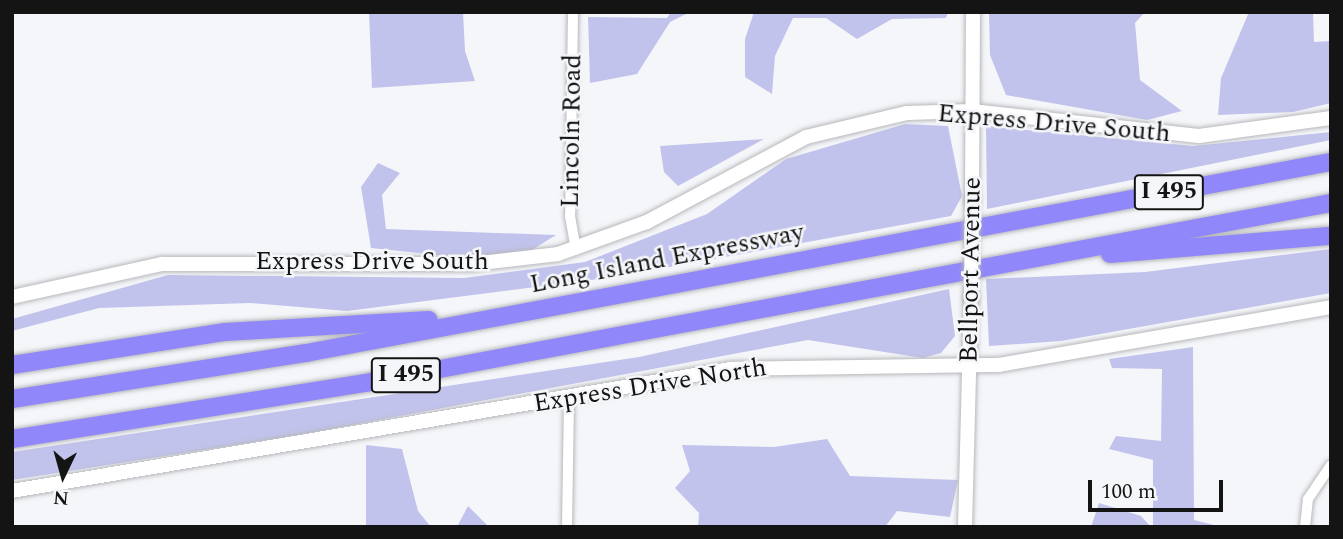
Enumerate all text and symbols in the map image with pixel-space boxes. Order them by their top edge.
street label: Lincoln Road [555,54,589,208]
street label: Express Drive South [936,98,1172,150]
road number: I 495 [1132,172,1206,212]
street label: Bellport Avenue [954,177,988,363]
street label: Long Island Expressway [527,217,807,301]
street label: Express Drive South [255,246,489,278]
street label: Express Drive North [531,352,769,420]
road number: I 495 [369,354,443,396]
north arrow [28,441,98,511]
scale bar [1091,466,1226,510]
text: 100 m [1101,476,1156,508]
text: N [52,482,70,513]

